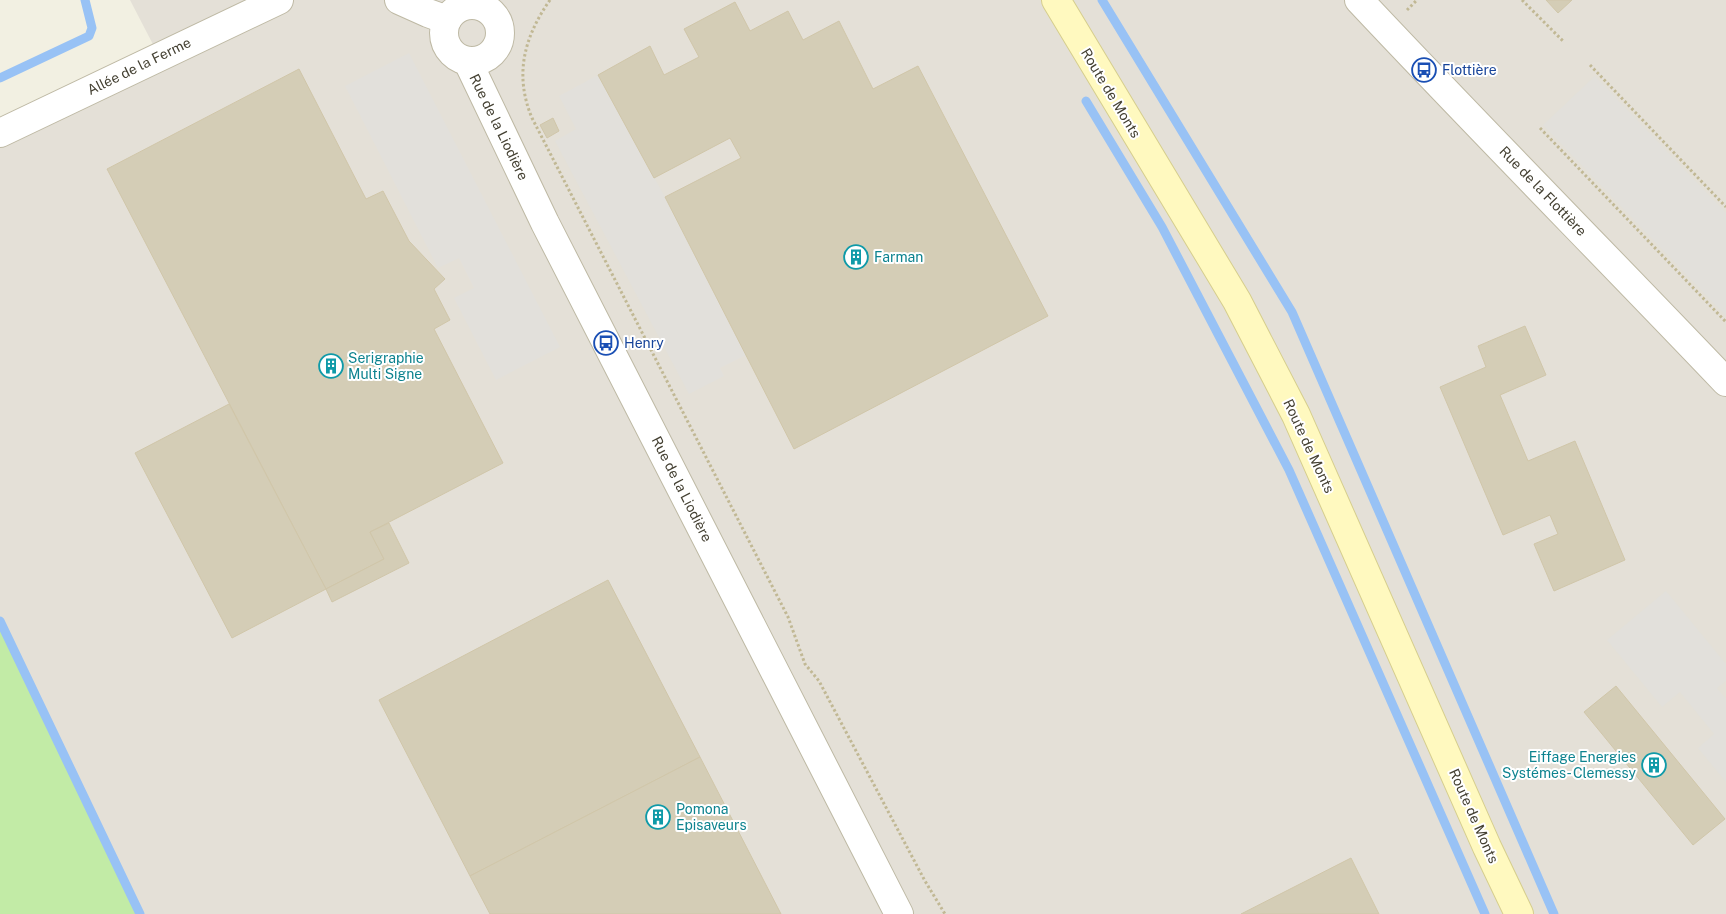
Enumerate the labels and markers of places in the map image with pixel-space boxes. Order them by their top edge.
bus stop icon: Flottière [1411,57,1437,83]
place label: Flottière [1442,62,1497,78]
building icon: Farman [843,244,869,270]
place label: Farman [874,249,923,265]
bus stop icon: Henry [593,330,619,356]
place label: Henry [624,335,664,351]
place label: Serigraphie Multi Signe [348,350,424,382]
building icon: Serigraphie Multi Signe [318,353,344,379]
place label: Eiffage Energies Systémes- Clemessy [1502,749,1636,781]
building icon: Eiffage Energies Systémes- Clemessy [1641,752,1667,778]
place label: Pomona Episaveurs [676,801,746,833]
building icon: Pomona Episaveurs [645,804,671,830]

